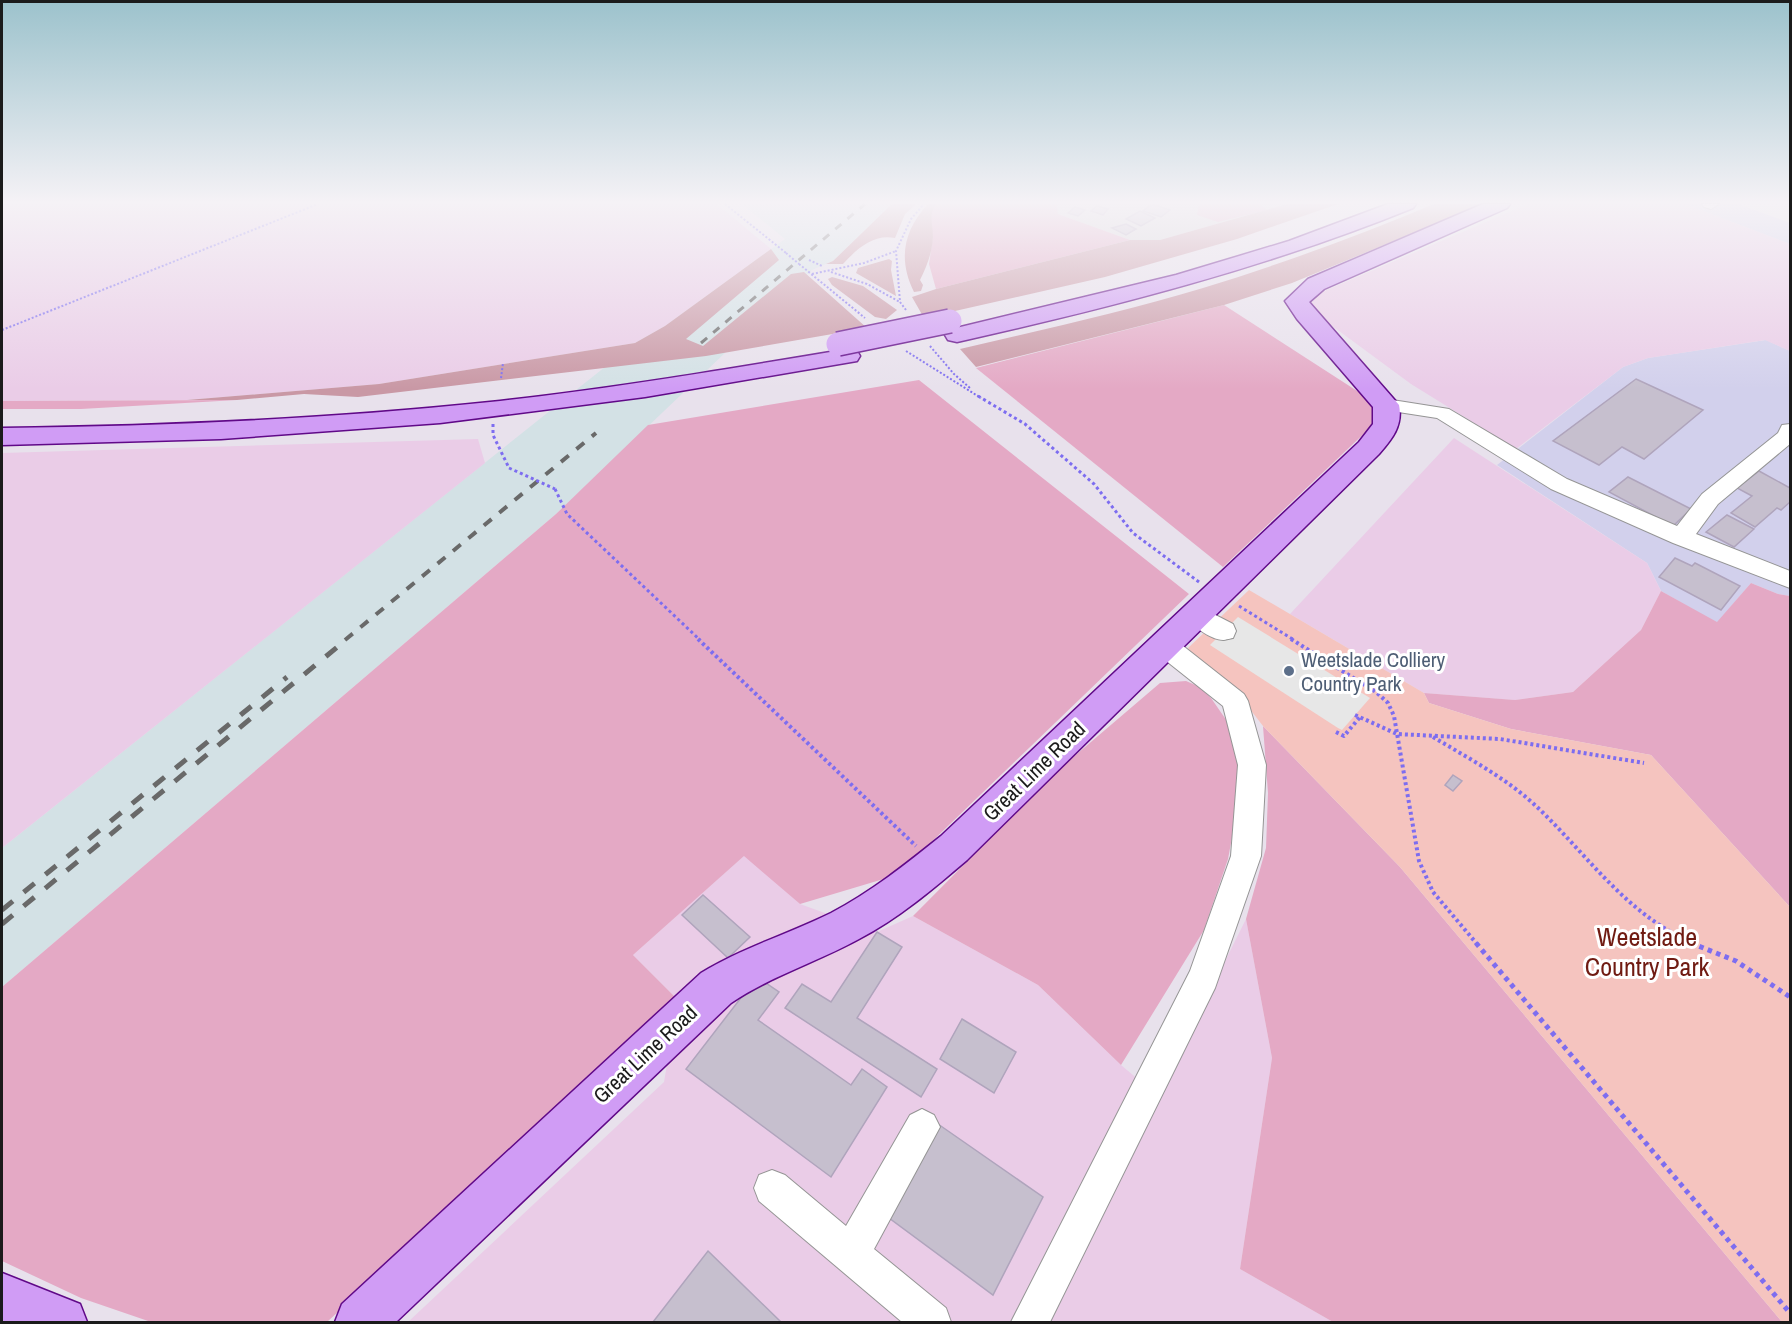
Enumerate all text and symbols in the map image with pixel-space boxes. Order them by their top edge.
place label: Weetslade Colliery Country Park [1301,645,1446,698]
marker: Weetslade Colliery Country Park [1282,664,1296,678]
street label: Great Lime Road [976,715,1092,827]
park label: Weetslade Country Park [1585,919,1710,984]
street label: Great Lime Road [587,998,703,1110]

